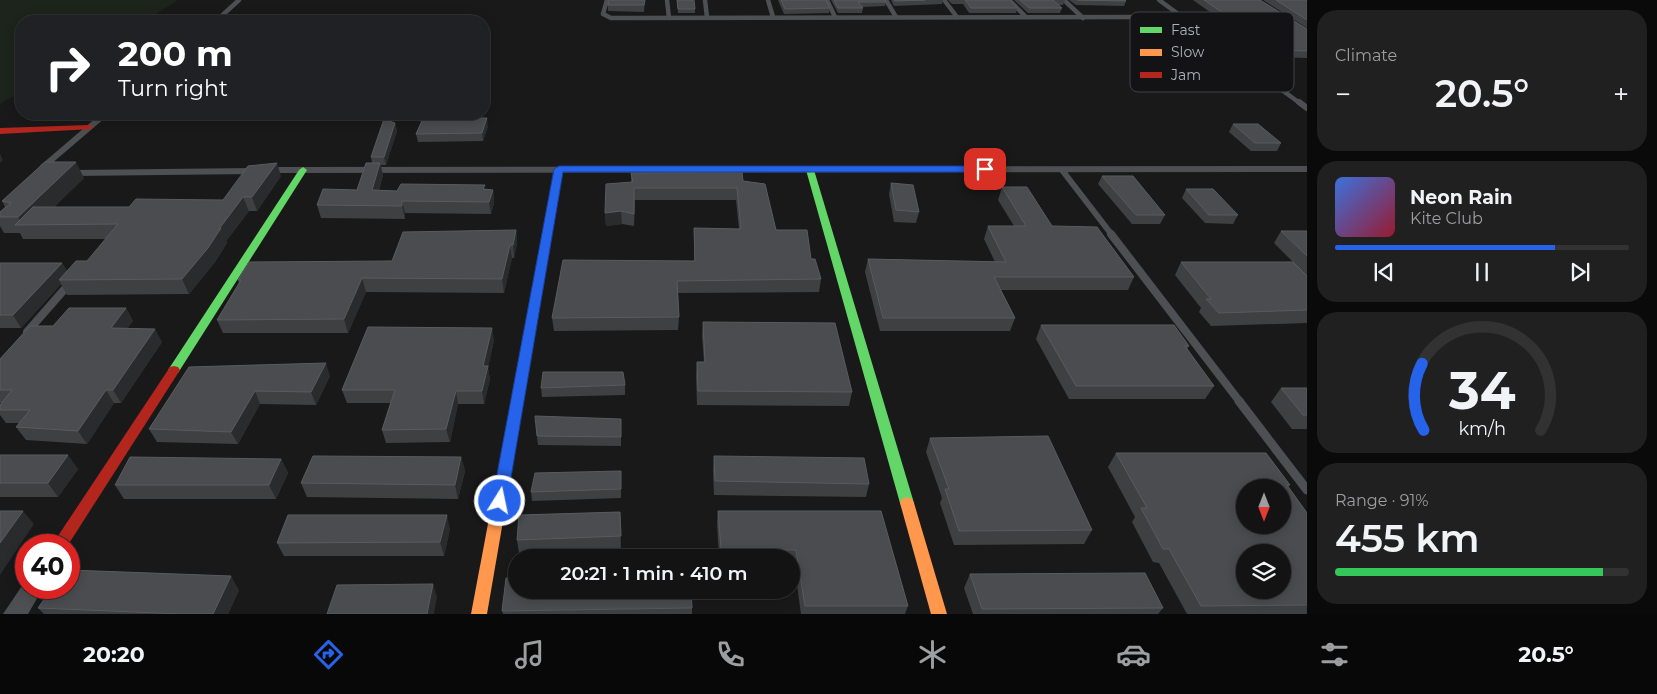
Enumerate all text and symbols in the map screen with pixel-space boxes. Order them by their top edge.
legend [1130,12,1294,92]
text: Fast [1171,21,1201,39]
text: 200 m [118,32,233,75]
icon: right [35,35,100,100]
text: Slow [1171,43,1205,61]
text: Climate [1335,46,1397,65]
text: Jam [1170,66,1201,84]
text: 20.5° [1435,70,1529,117]
text: Turn right [118,75,228,102]
text: − [1335,77,1351,111]
text: + [1613,77,1629,111]
pin [964,148,1006,190]
icon: arrive [971,155,999,183]
text: Neon Rain [1410,186,1513,209]
text: Kite Club [1410,209,1483,228]
icon: previous [1370,258,1398,286]
icon: pause [1468,258,1496,286]
icon: next [1566,258,1594,286]
text: 34 [1448,359,1515,422]
text: km/h [1458,418,1506,439]
position arrow [473,474,525,526]
north arrow [1236,479,1291,534]
map controls [1236,479,1291,599]
text: Range · 91% [1335,491,1429,510]
text: 455 km [1335,515,1479,562]
speed limit sign: 40 [15,534,80,599]
button: layers [1236,544,1291,599]
text: 20:21 · 1 min · 410 m [560,562,748,585]
icon: directions [311,637,346,672]
icon: music [512,637,547,672]
icon: phone [713,637,748,672]
icon: climate [915,637,950,672]
icon: car [1116,637,1151,672]
icon: filters [1317,637,1352,672]
text: 20:20 [83,641,145,668]
text: 20.5° [1518,641,1574,668]

